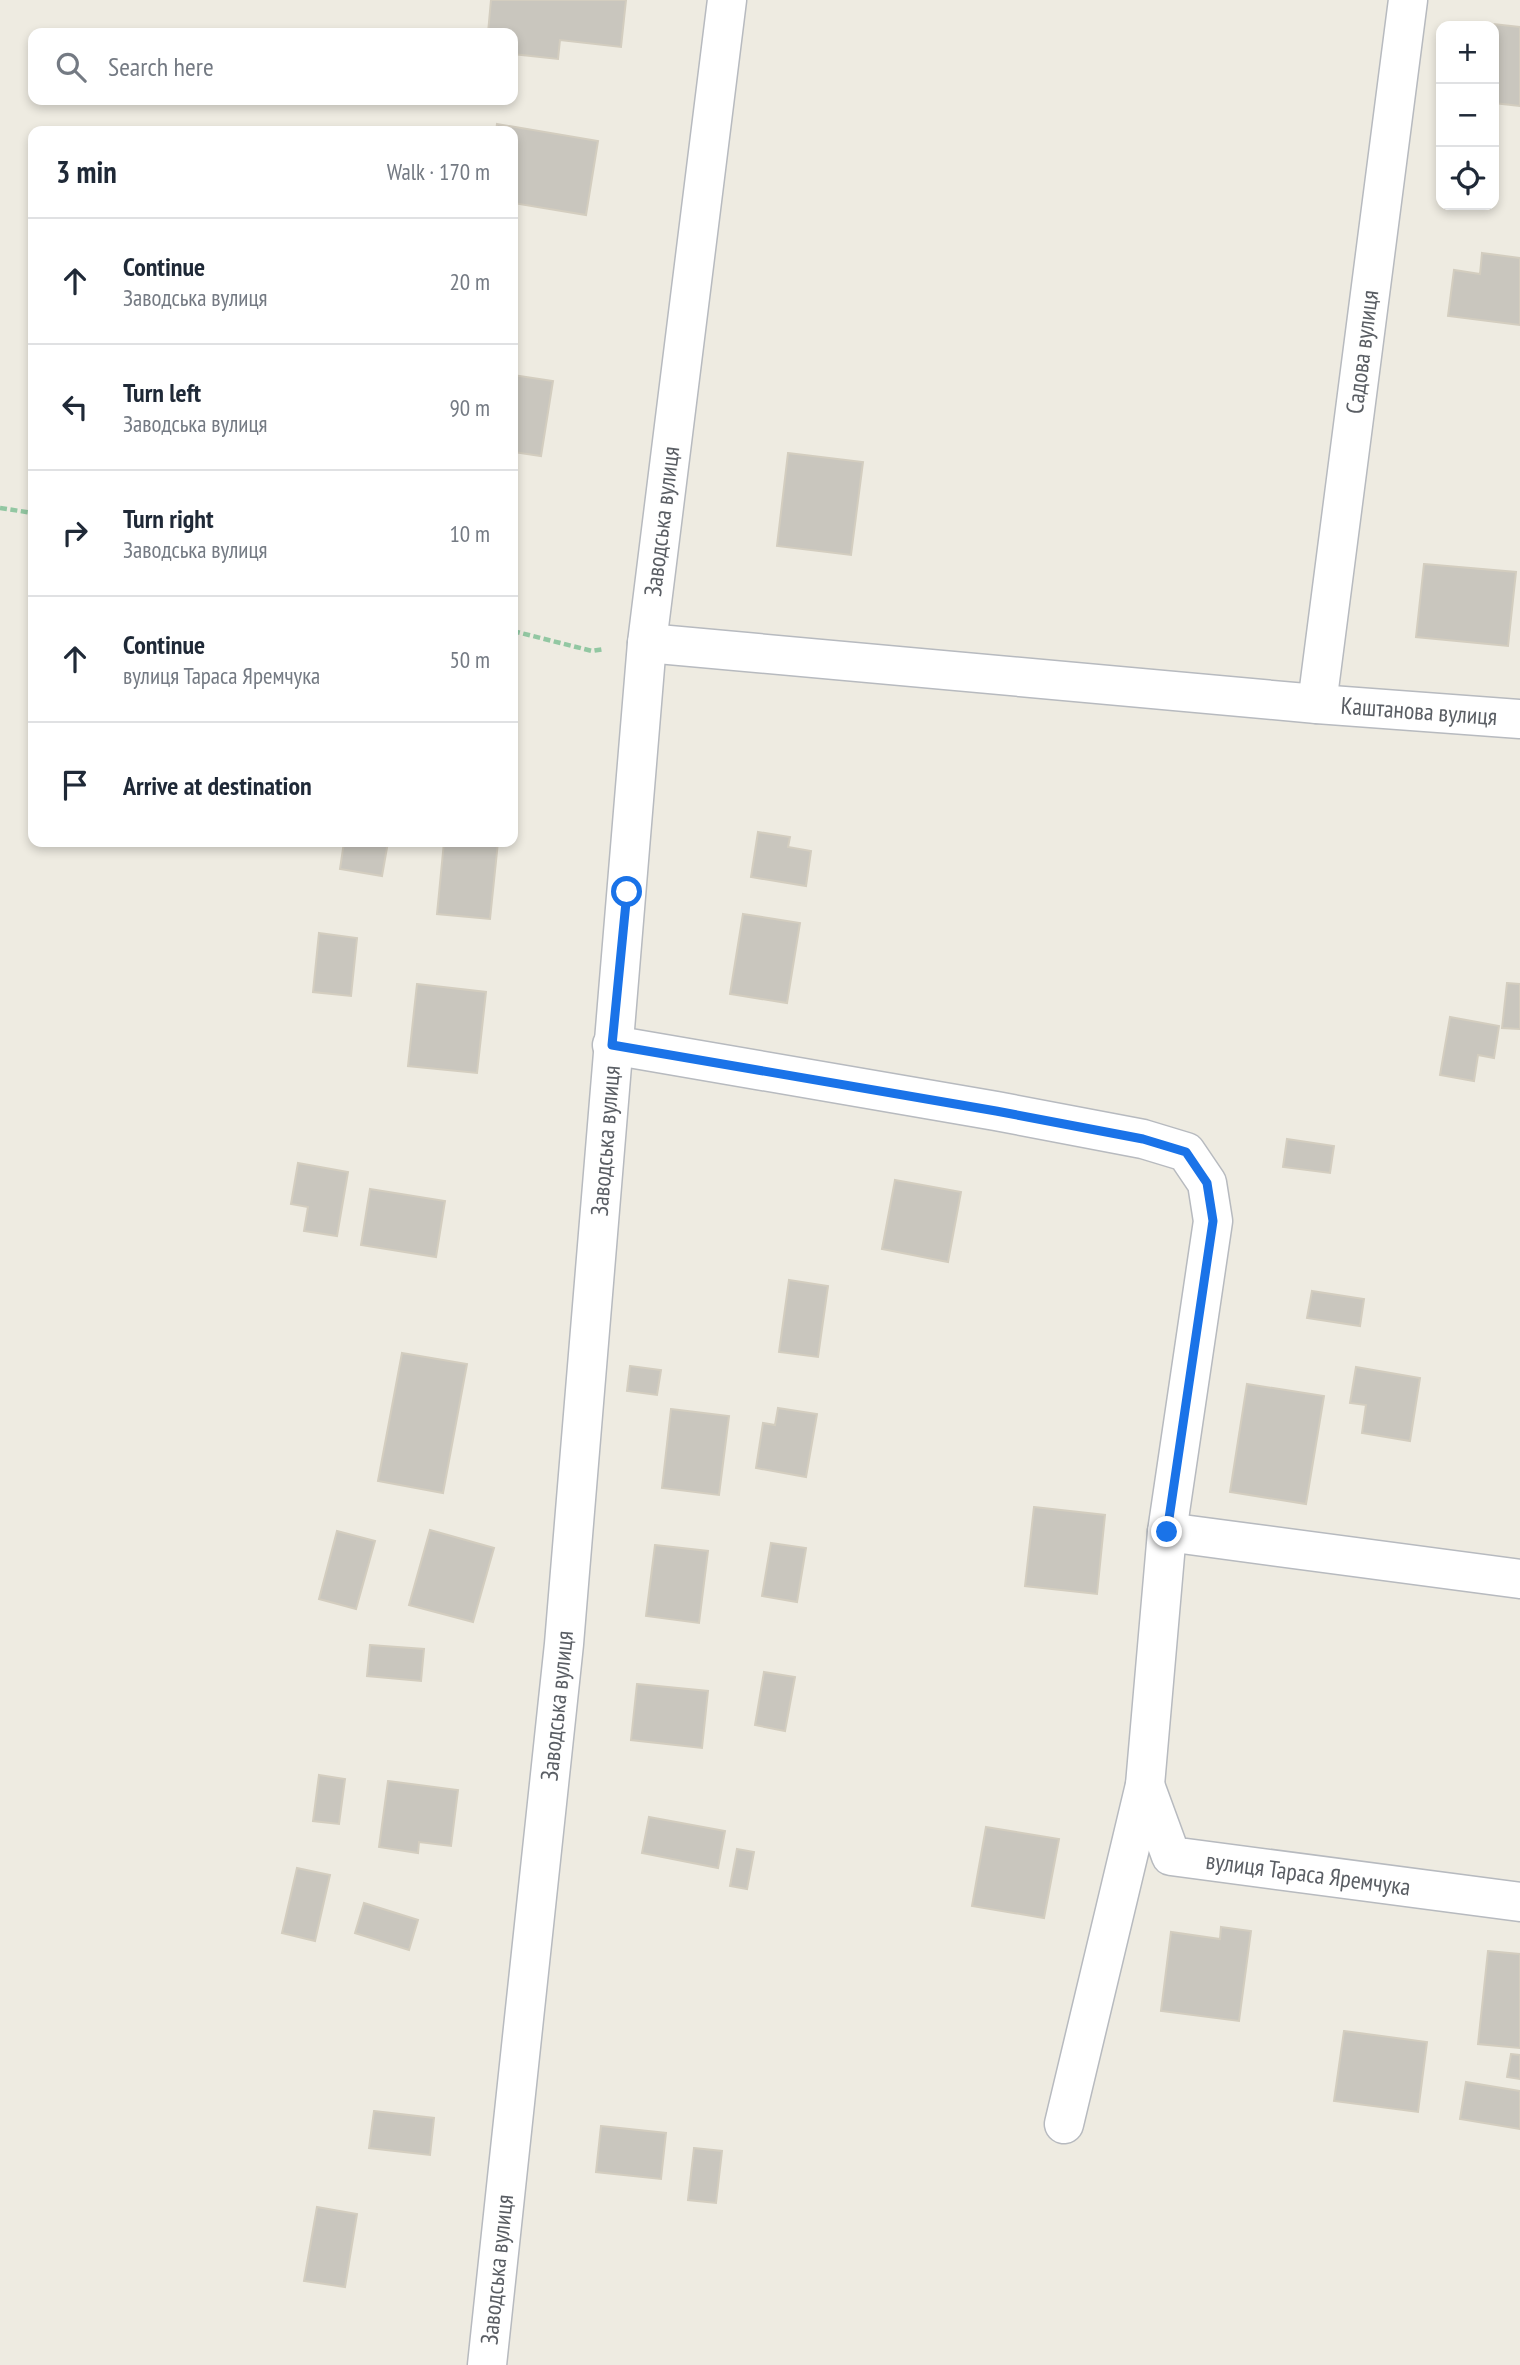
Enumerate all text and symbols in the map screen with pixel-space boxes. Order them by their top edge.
map controls [1436,21,1499,210]
button: + [1436,21,1499,84]
search box [28,28,518,105]
icon: search [52,48,90,86]
text: Search here [108,50,214,83]
button: − [1436,84,1499,147]
button: locate [1436,147,1499,210]
text: 3 min [56,152,117,191]
text: Walk · 170 m [387,157,490,186]
text: Continue [123,250,205,283]
icon: ahead [56,262,94,300]
text: 20 m [449,267,490,296]
text: Заводська вулиця [123,283,267,312]
street label: Садова вулиця [1339,288,1385,416]
text: Turn left [123,376,201,409]
icon: left [56,388,94,426]
text: 90 m [449,393,490,422]
text: Заводська вулиця [123,409,267,438]
street label: Заводська вулиця [637,445,686,598]
text: Turn right [123,502,214,535]
icon: right [56,514,94,552]
text: 10 m [449,519,490,548]
text: Заводська вулиця [123,535,267,564]
text: Continue [123,628,205,661]
icon: ahead [56,640,94,678]
text: 50 m [449,645,490,674]
text: вулиця Тараса Яремчука [123,661,320,690]
street label: Каштанова вулиця [1340,690,1498,732]
icon: arrive [56,766,94,804]
text: Arrive at destination [123,769,312,802]
route start [611,876,642,907]
street label: Заводська вулиця [584,1064,627,1217]
route end [1151,1516,1182,1547]
street label: Заводська вулиця [533,1629,580,1782]
street label: вулиця Тараса Яремчука [1204,1845,1412,1902]
street label: Заводська вулиця [473,2193,520,2346]

